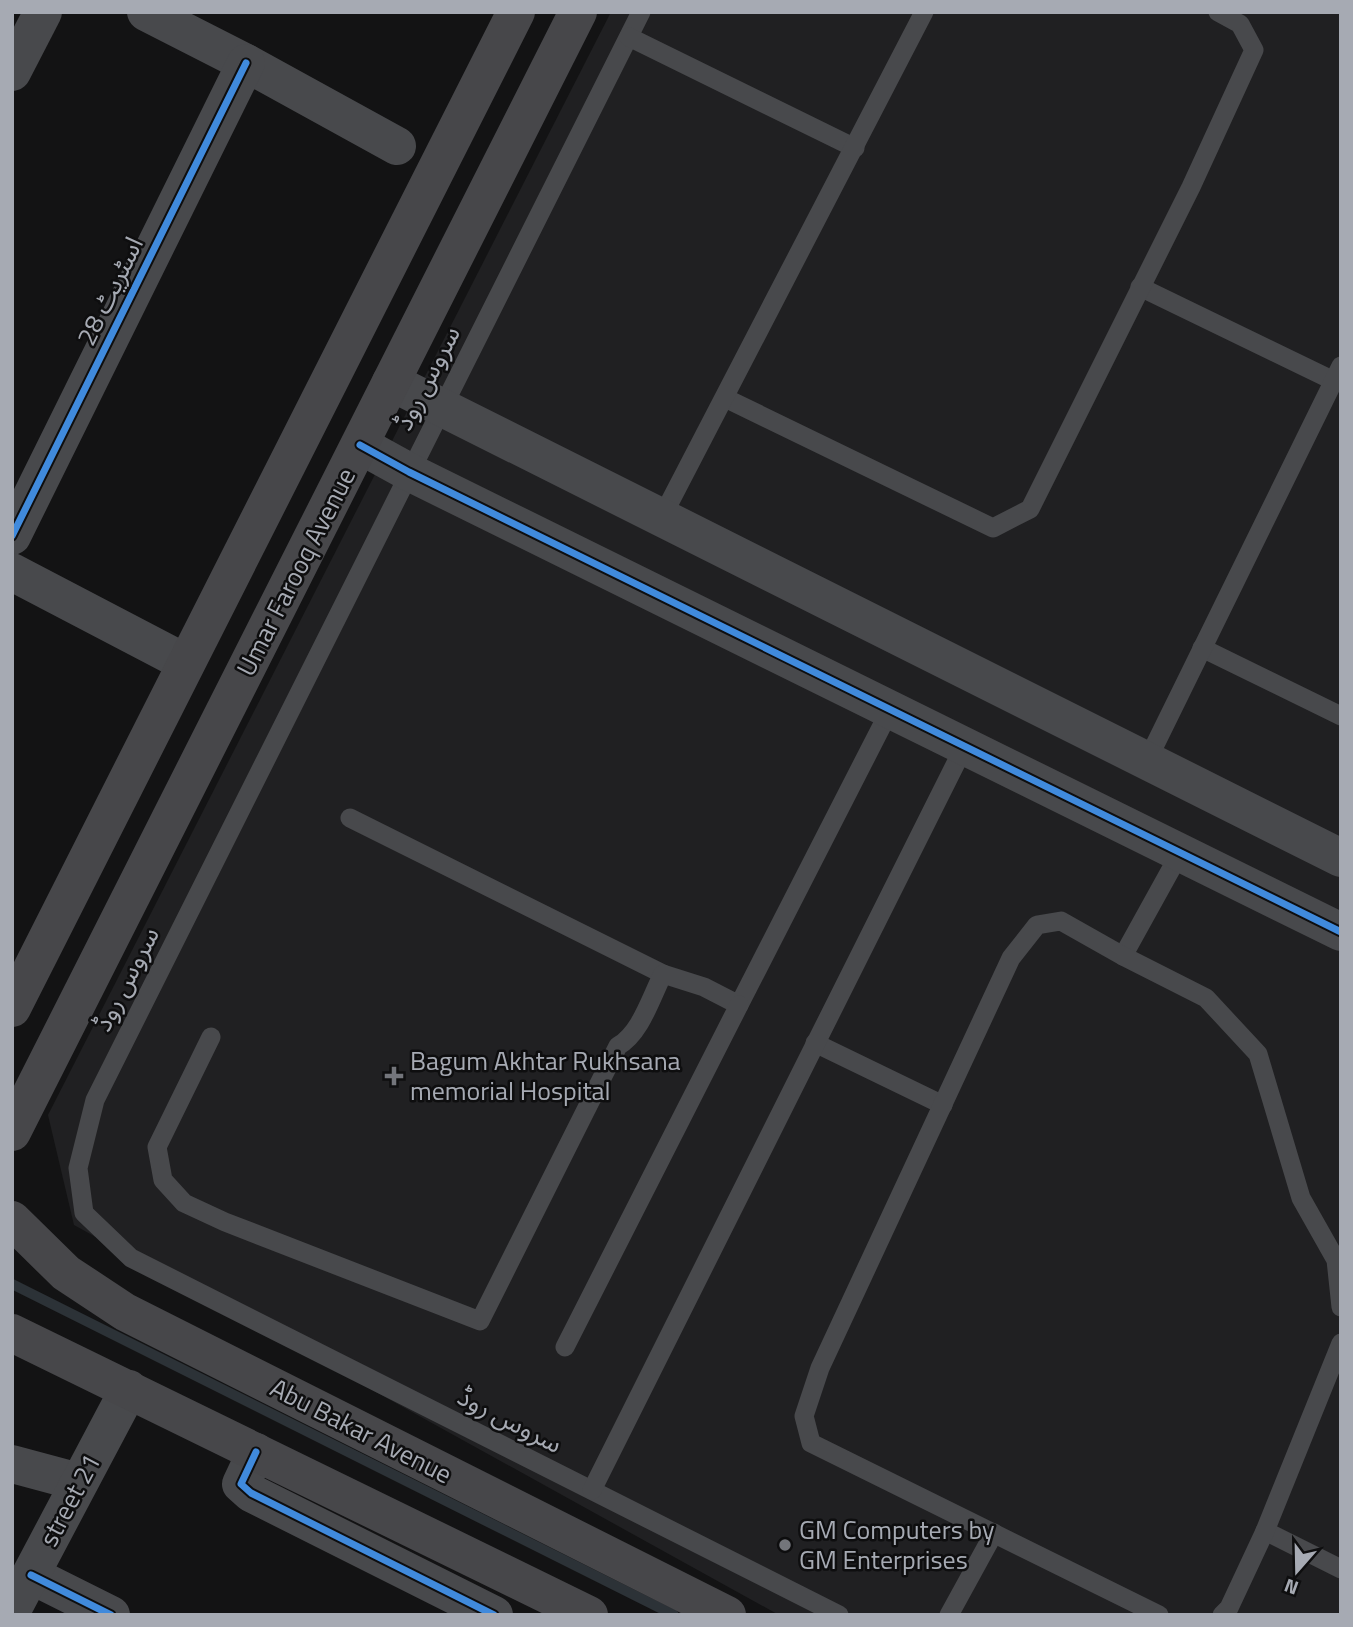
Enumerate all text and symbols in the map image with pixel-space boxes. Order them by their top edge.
street label: اسٹریٹ 28 [66,230,153,352]
street label: سروس روڈ [384,319,470,437]
street label: Umar Farooq Avenue [226,461,365,683]
street label: سروس روڈ [83,920,169,1038]
place label: Bagum Akhtar Rukhsana memorial Hospital [410,1041,681,1110]
marker: Bagum Akhtar Rukhsana memorial Hospital [384,1066,404,1086]
street label: Abu Bakar Avenue [264,1368,459,1493]
street label: سروس روڈ [451,1377,569,1463]
street label: street 21 [29,1446,110,1553]
place label: GM Computers by GM Enterprises [799,1510,995,1579]
north arrow [1262,1536,1332,1606]
marker: GM Computers by GM Enterprises [777,1537,793,1553]
text: N [1280,1572,1302,1603]

